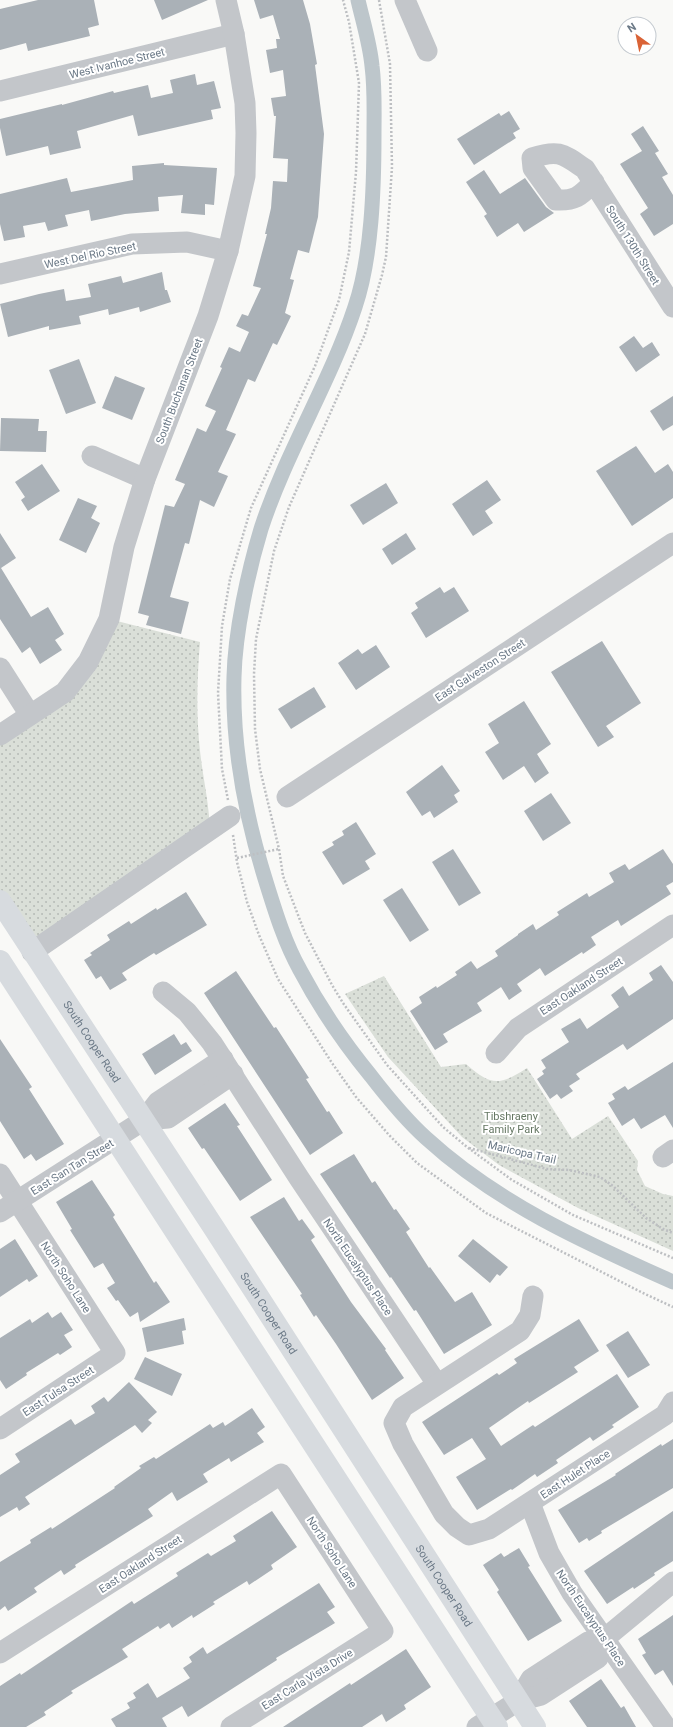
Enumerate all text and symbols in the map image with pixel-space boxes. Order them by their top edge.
north arrow [617,16,657,56]
text: N [625,20,639,36]
street label: West Ivanhoe Street [68,45,166,82]
street label: South 130th Street [603,203,662,288]
street label: West Del Rio Street [43,239,138,272]
street label: South Buchanan Street [153,336,206,446]
street label: East Galveston Street [433,636,528,704]
street label: East Oakland Street [537,955,625,1018]
street label: South Cooper Road [60,999,123,1085]
park label: Tibshraeny Family Park [483,1110,540,1136]
street label: East San Tan Street [28,1137,116,1198]
street label: Maricopa Trail [486,1138,557,1167]
street label: North Eucalyptus Place [320,1216,395,1318]
street label: North Soho Lane [38,1239,94,1315]
street label: South Cooper Road [237,1270,299,1357]
street label: East Tulsa Street [20,1363,97,1419]
street label: East Hulet Place [538,1447,613,1502]
street label: North Soho Lane [304,1514,360,1590]
street label: East Oakland Street [96,1533,184,1596]
street label: South Cooper Road [413,1542,475,1629]
street label: North Eucalyptus Place [553,1567,628,1669]
street label: East Carla Vista Drive [259,1646,355,1713]

